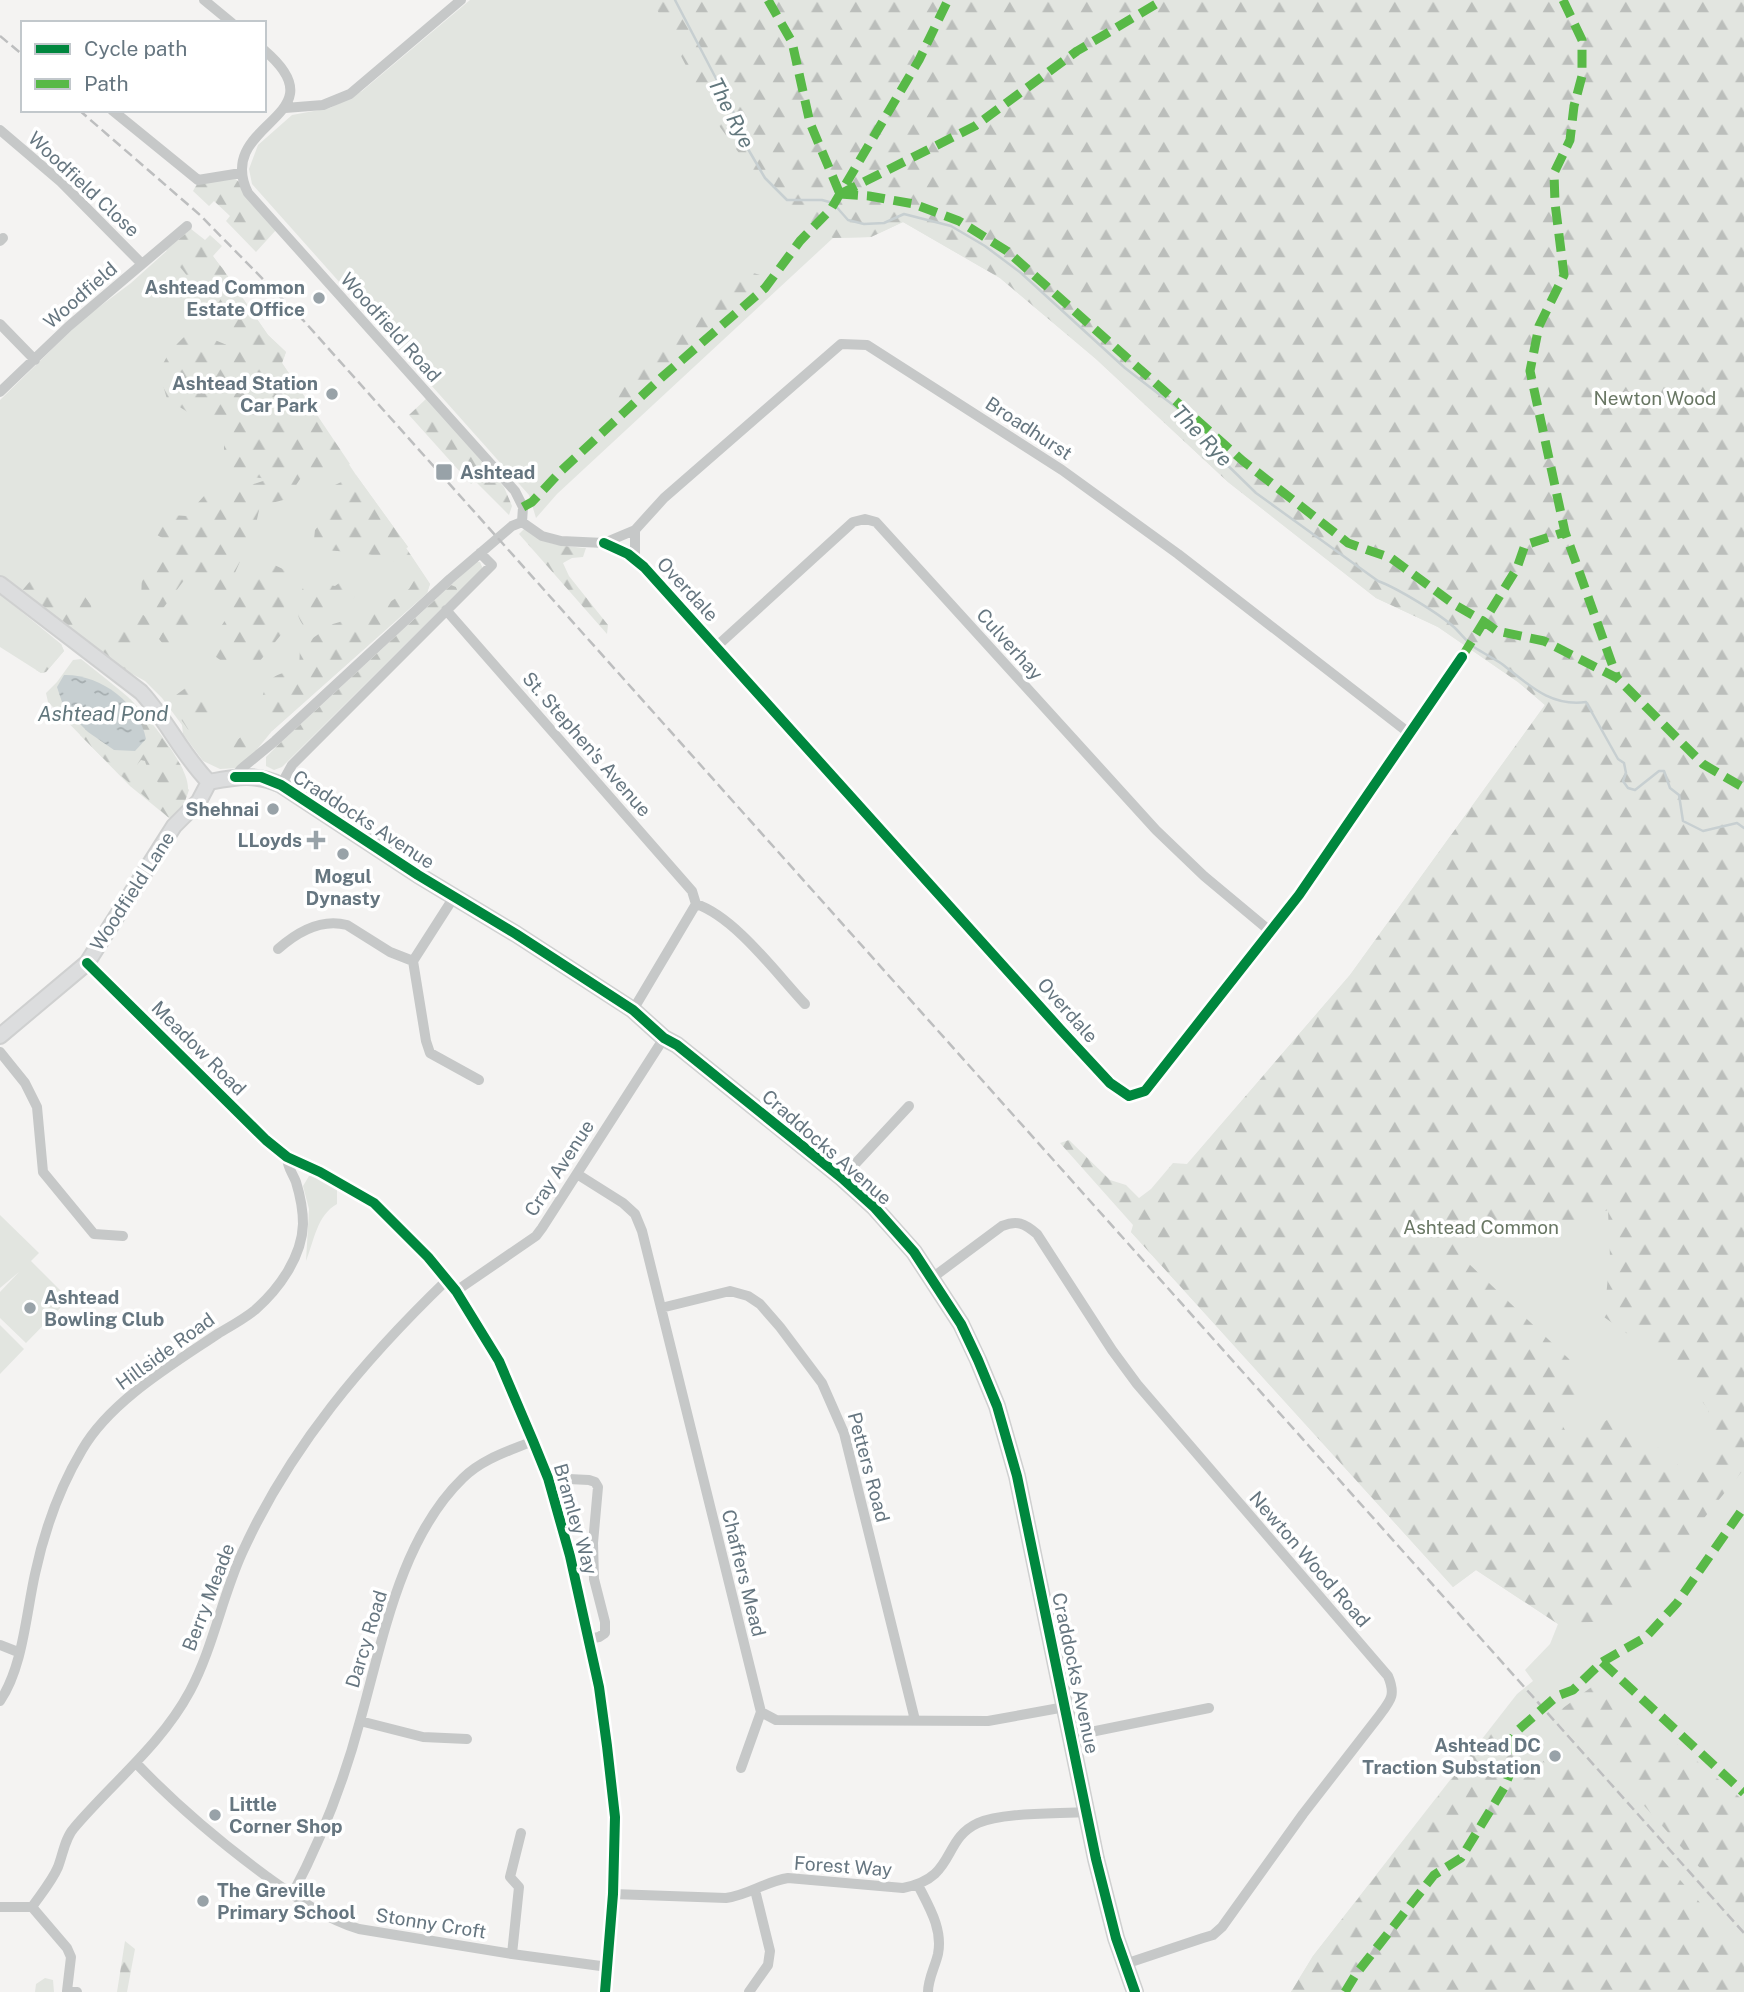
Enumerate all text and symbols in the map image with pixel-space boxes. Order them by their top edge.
legend [21,21,266,112]
text: Cycle path [84,36,187,61]
text: Path [84,71,129,96]
water label: The Rye [703,73,760,152]
street label: Woodfield Close [24,127,144,241]
street label: Woodfield [39,257,121,333]
street label: Woodfield Road [336,268,446,386]
place label: Ashtead Common Estate Office [145,276,305,320]
marker: Ashtead Common Estate Office [311,290,327,306]
place label: Ashtead Station Car Park [172,372,318,416]
marker: Ashtead Station Car Park [324,386,340,402]
park label: Newton Wood [1594,387,1716,409]
street label: Broadhurst [982,392,1076,464]
water label: The Rye [1167,400,1238,472]
place label: Ashtead [460,461,535,483]
marker: Ashtead [434,462,454,482]
street label: Overdale [653,553,723,625]
street label: Culverhay [972,604,1048,684]
street label: St. Stephen's Avenue [518,667,656,821]
water label: Ashtead Pond [38,701,168,726]
street label: Craddocks Avenue [289,765,439,873]
place label: Shehnai [185,798,259,820]
marker: Shehnai [265,801,281,817]
street label: Woodfield Lane [85,827,179,955]
place label: LLoyds [238,829,302,851]
marker: LLoyds [308,832,324,848]
marker: Mogul Dynasty [335,846,351,862]
place label: Mogul Dynasty [306,865,381,909]
street label: Overdale [1033,973,1103,1047]
street label: Meadow Road [147,996,251,1100]
street label: Craddocks Avenue [758,1085,896,1209]
street label: Cray Avenue [520,1116,598,1220]
park label: Ashtead Common [1403,1216,1559,1238]
place label: Ashtead Bowling Club [44,1286,164,1330]
marker: Ashtead Bowling Club [22,1300,38,1316]
street label: Hillside Road [112,1308,218,1394]
street label: Petters Road [844,1410,894,1524]
street label: Bramley Way [550,1461,602,1577]
street label: Newton Wood Road [1245,1487,1375,1631]
street label: Chaffers Mead [718,1507,770,1639]
street label: Berry Meade [177,1540,239,1654]
street label: Darcy Road [341,1588,391,1690]
street label: Craddocks Avenue [1048,1590,1104,1756]
place label: Ashtead DC Traction Substation [1362,1734,1541,1778]
marker: Ashtead DC Traction Substation [1547,1748,1563,1764]
place label: Little Corner Shop [229,1793,343,1837]
marker: Little Corner Shop [207,1807,223,1823]
street label: Forest Way [793,1852,893,1880]
place label: The Greville Primary School [217,1879,356,1923]
marker: The Greville Primary School [195,1893,211,1909]
street label: Stonny Croft [374,1903,488,1943]

